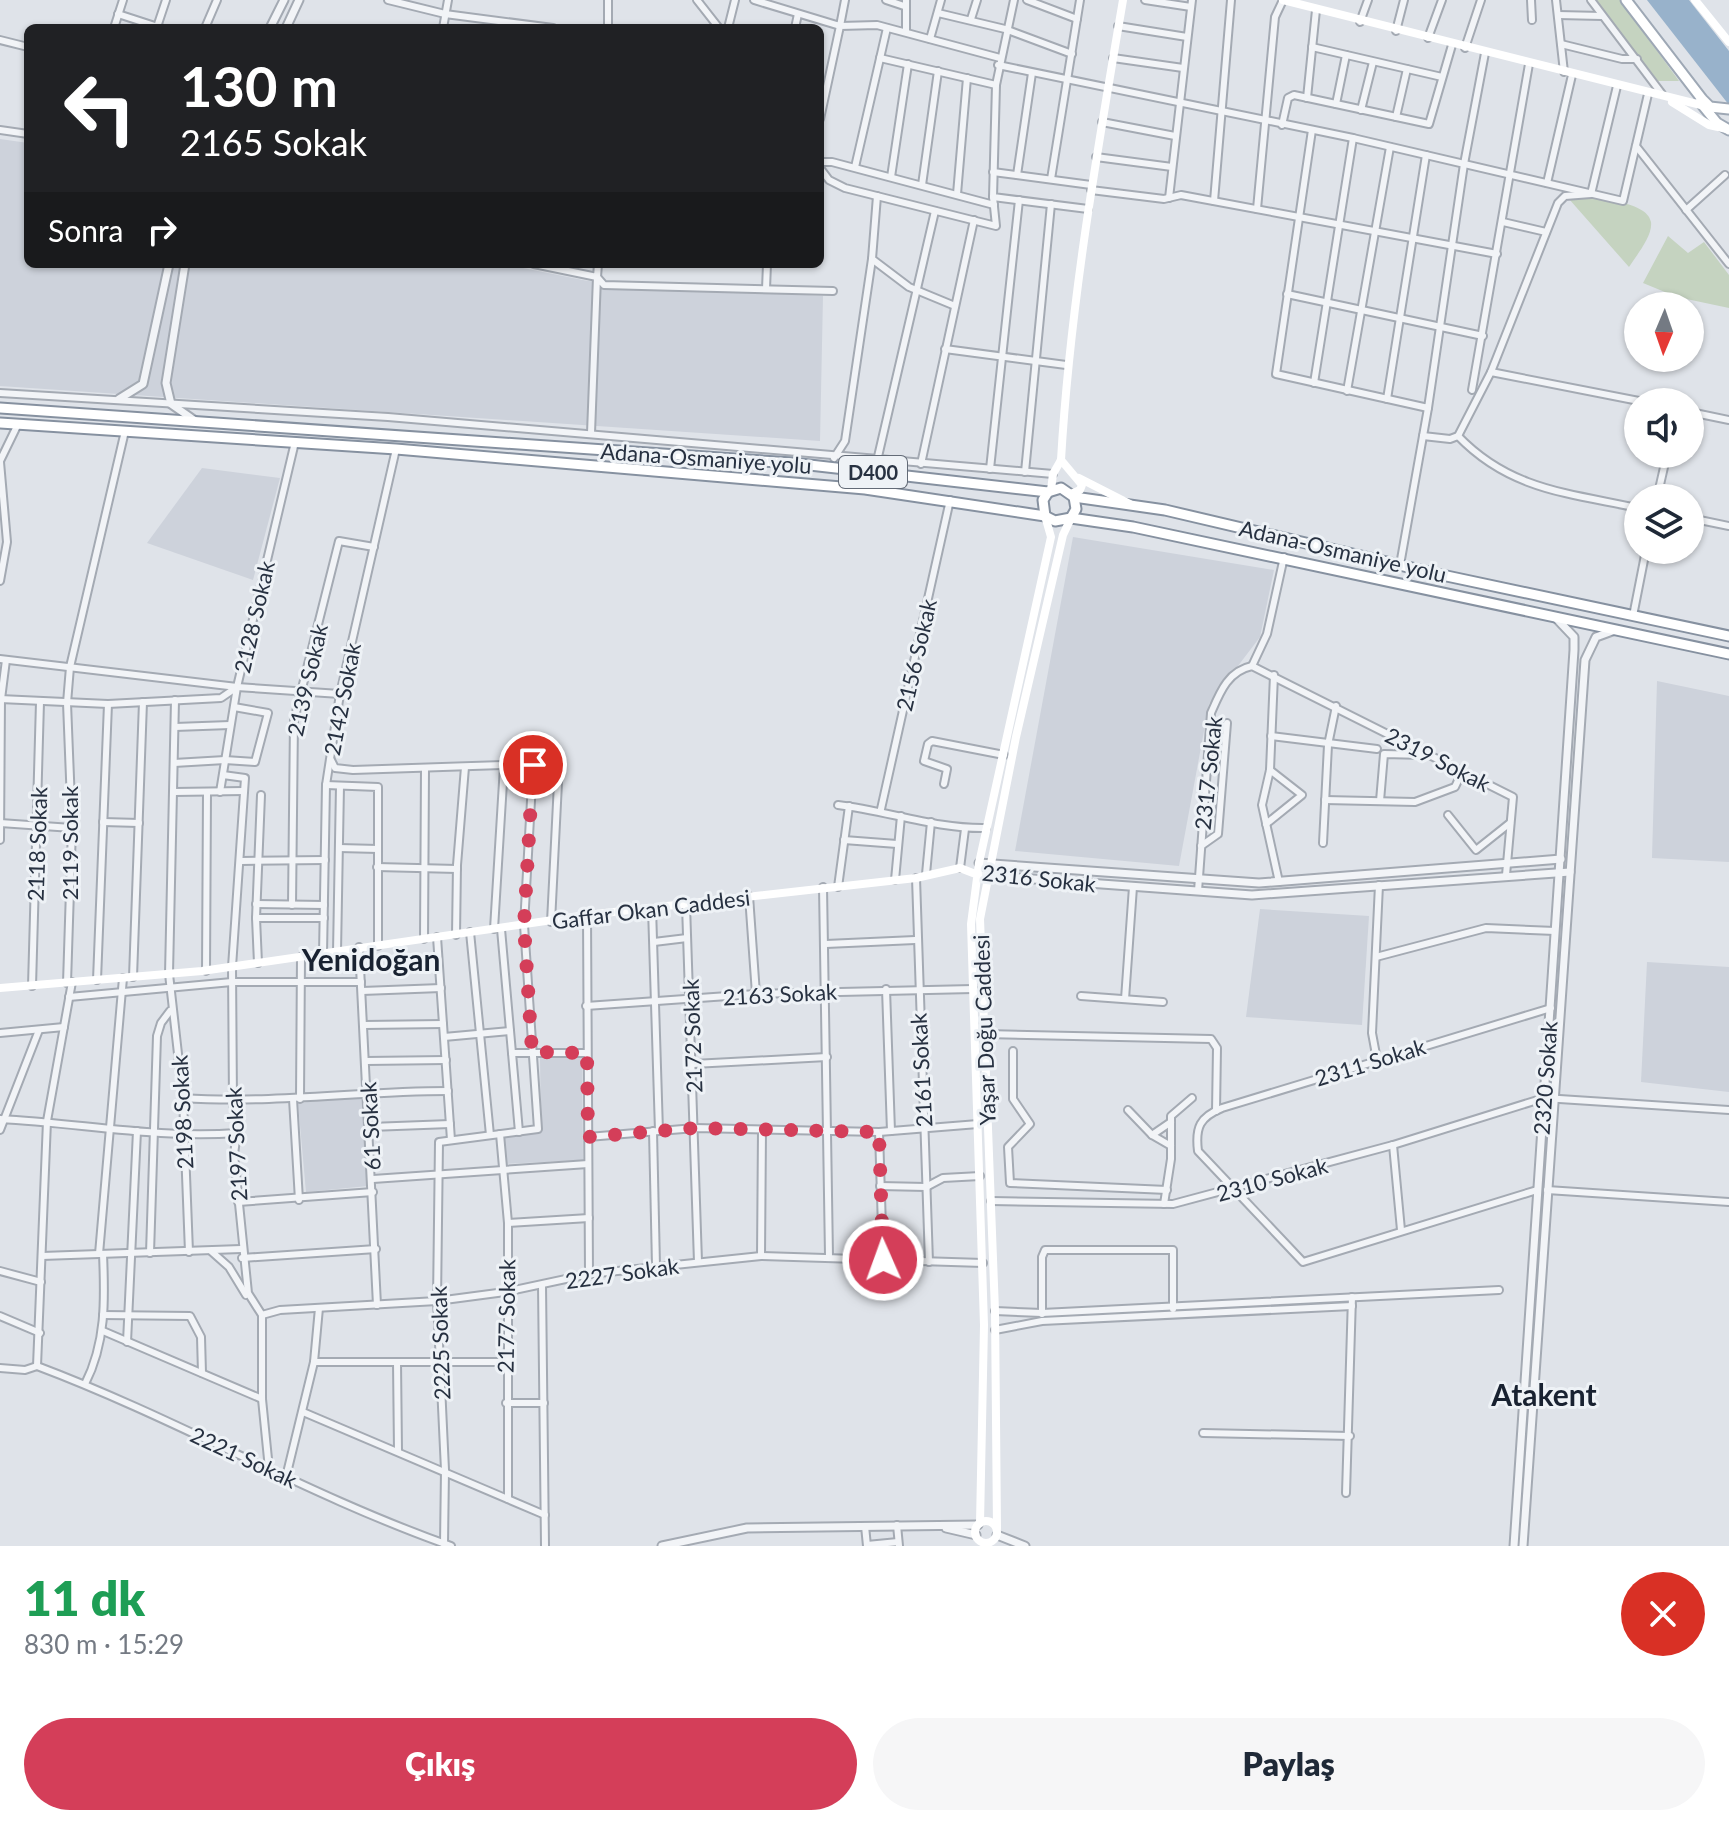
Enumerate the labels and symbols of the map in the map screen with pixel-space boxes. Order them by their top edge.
north arrow [1624,292,1704,372]
street label: Adana-Osmaniye yolu [600,437,812,479]
road number: D400 [839,456,907,488]
street label: Adana-Osmaniye yolu [1237,514,1449,588]
street label: 2128 Sokak [228,557,280,676]
street label: 2156 Sokak [890,595,942,714]
street label: 2139 Sokak [281,620,333,739]
street label: 2142 Sokak [318,640,366,758]
street label: 2317 Sokak [1189,714,1227,831]
street label: 2319 Sokak [1381,721,1496,797]
pin [499,731,567,799]
street label: 2119 Sokak [56,785,83,900]
street label: 2118 Sokak [22,786,53,902]
street label: 2316 Sokak [981,859,1098,897]
street label: Gaffar Okan Caddesi [550,883,752,935]
street label: Yaşar Doğu Caddesi [967,934,1001,1126]
district label: Yenidoğan [301,941,440,977]
street label: 2163 Sokak [722,977,839,1010]
street label: 2172 Sokak [676,978,707,1094]
street label: 2161 Sokak [904,1011,937,1128]
street label: 2320 Sokak [1528,1019,1563,1136]
street label: 2311 Sokak [1311,1032,1429,1092]
street label: 2198 Sokak [165,1053,198,1170]
street label: 61 Sokak [354,1080,386,1171]
street label: 2197 Sokak [219,1085,252,1202]
street label: 2310 Sokak [1213,1151,1331,1207]
position arrow [841,1218,925,1302]
street label: 2227 Sokak [564,1252,681,1294]
street label: 2177 Sokak [492,1258,521,1373]
street label: 2225 Sokak [424,1285,455,1401]
district label: Atakent [1490,1376,1597,1412]
street label: 2221 Sokak [186,1421,302,1494]

